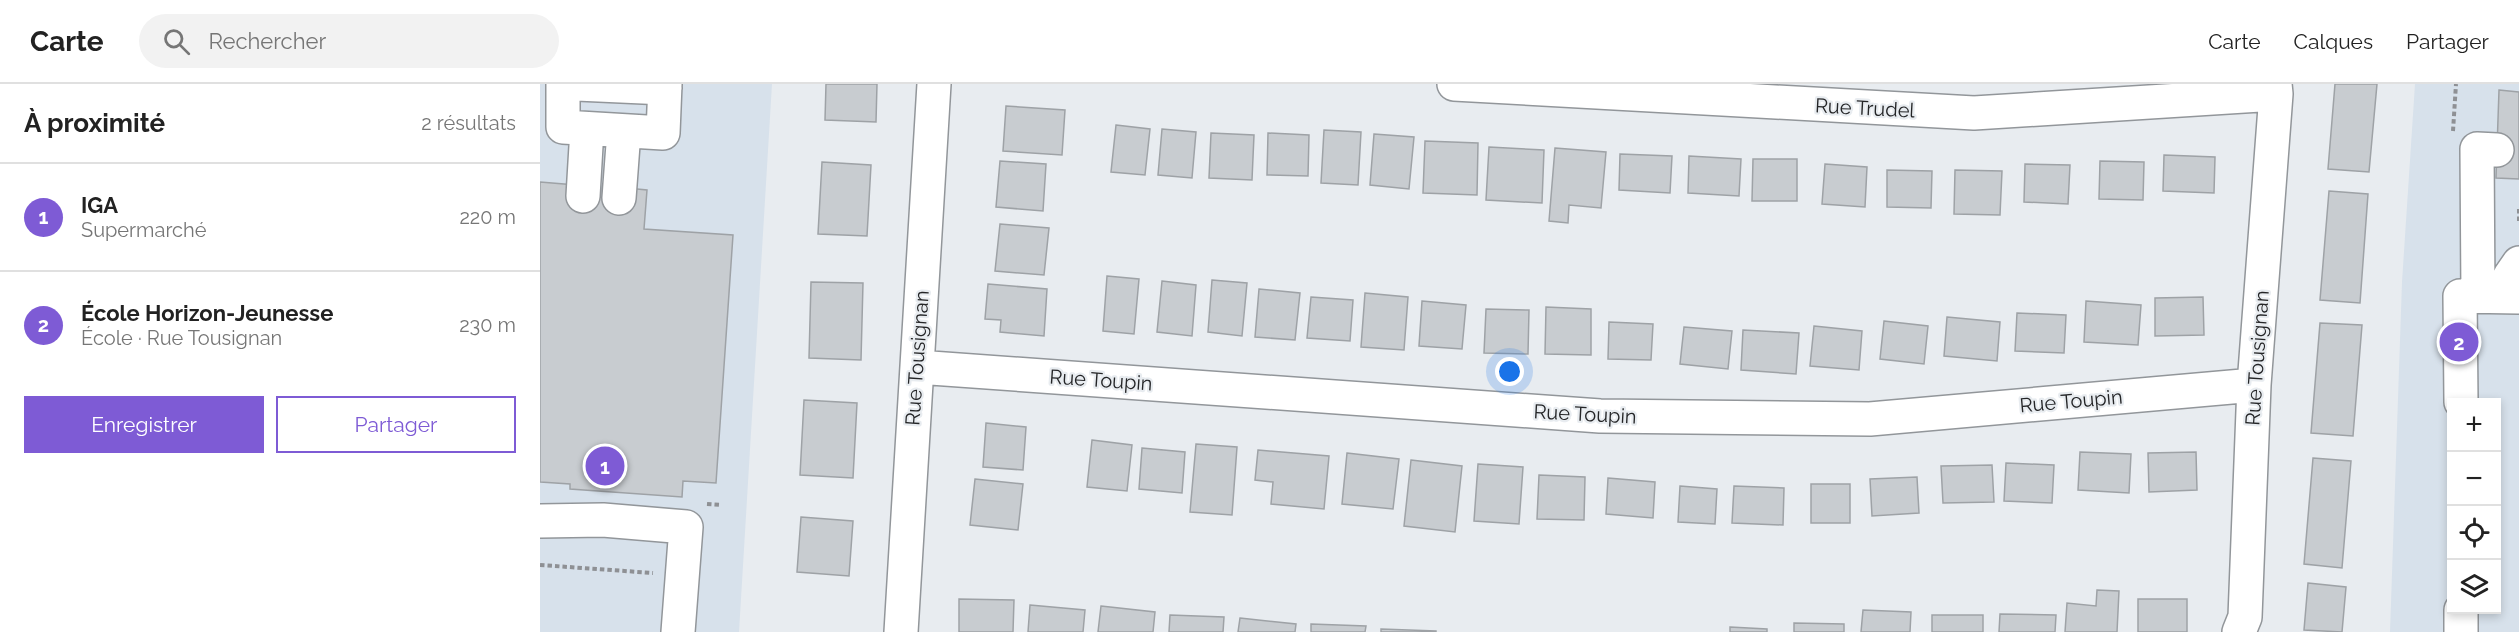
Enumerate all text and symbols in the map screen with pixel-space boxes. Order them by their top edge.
search box [139,14,559,68]
text: Carte [30,25,103,58]
icon: search [160,25,193,58]
text: Rechercher [208,28,326,54]
text: Carte [2208,29,2261,54]
text: Calques [2294,29,2373,54]
text: Partager [2406,29,2489,54]
street label: Rue Trudel [1814,93,1916,123]
text: À proximité [24,108,165,138]
text: 2 résultats [421,111,516,135]
text: IGA [81,192,118,218]
text: 1 [39,205,48,229]
text: 220 m [459,205,516,229]
text: Supermarché [81,218,206,242]
street label: Rue Tousignan [900,290,934,426]
street label: Rue Tousignan [2240,290,2274,426]
text: École Horizon-Jeunesse [81,300,333,326]
text: 2 [38,313,49,337]
text: 230 m [459,313,516,337]
pin: 2 [2440,320,2478,364]
text: École · Rue Tousignan [81,326,282,350]
your location [1495,357,1524,386]
street label: Rue Toupin [1049,364,1153,396]
street label: Rue Toupin [2019,385,2123,417]
button: Enregistrer [24,396,264,453]
button: Partager [276,396,516,453]
map controls [2447,398,2501,614]
button: + [2447,398,2501,452]
street label: Rue Toupin [1533,399,1637,429]
pin: 1 [586,444,624,488]
button: − [2447,452,2501,506]
button: locate [2447,506,2501,560]
button: layers [2447,560,2501,614]

